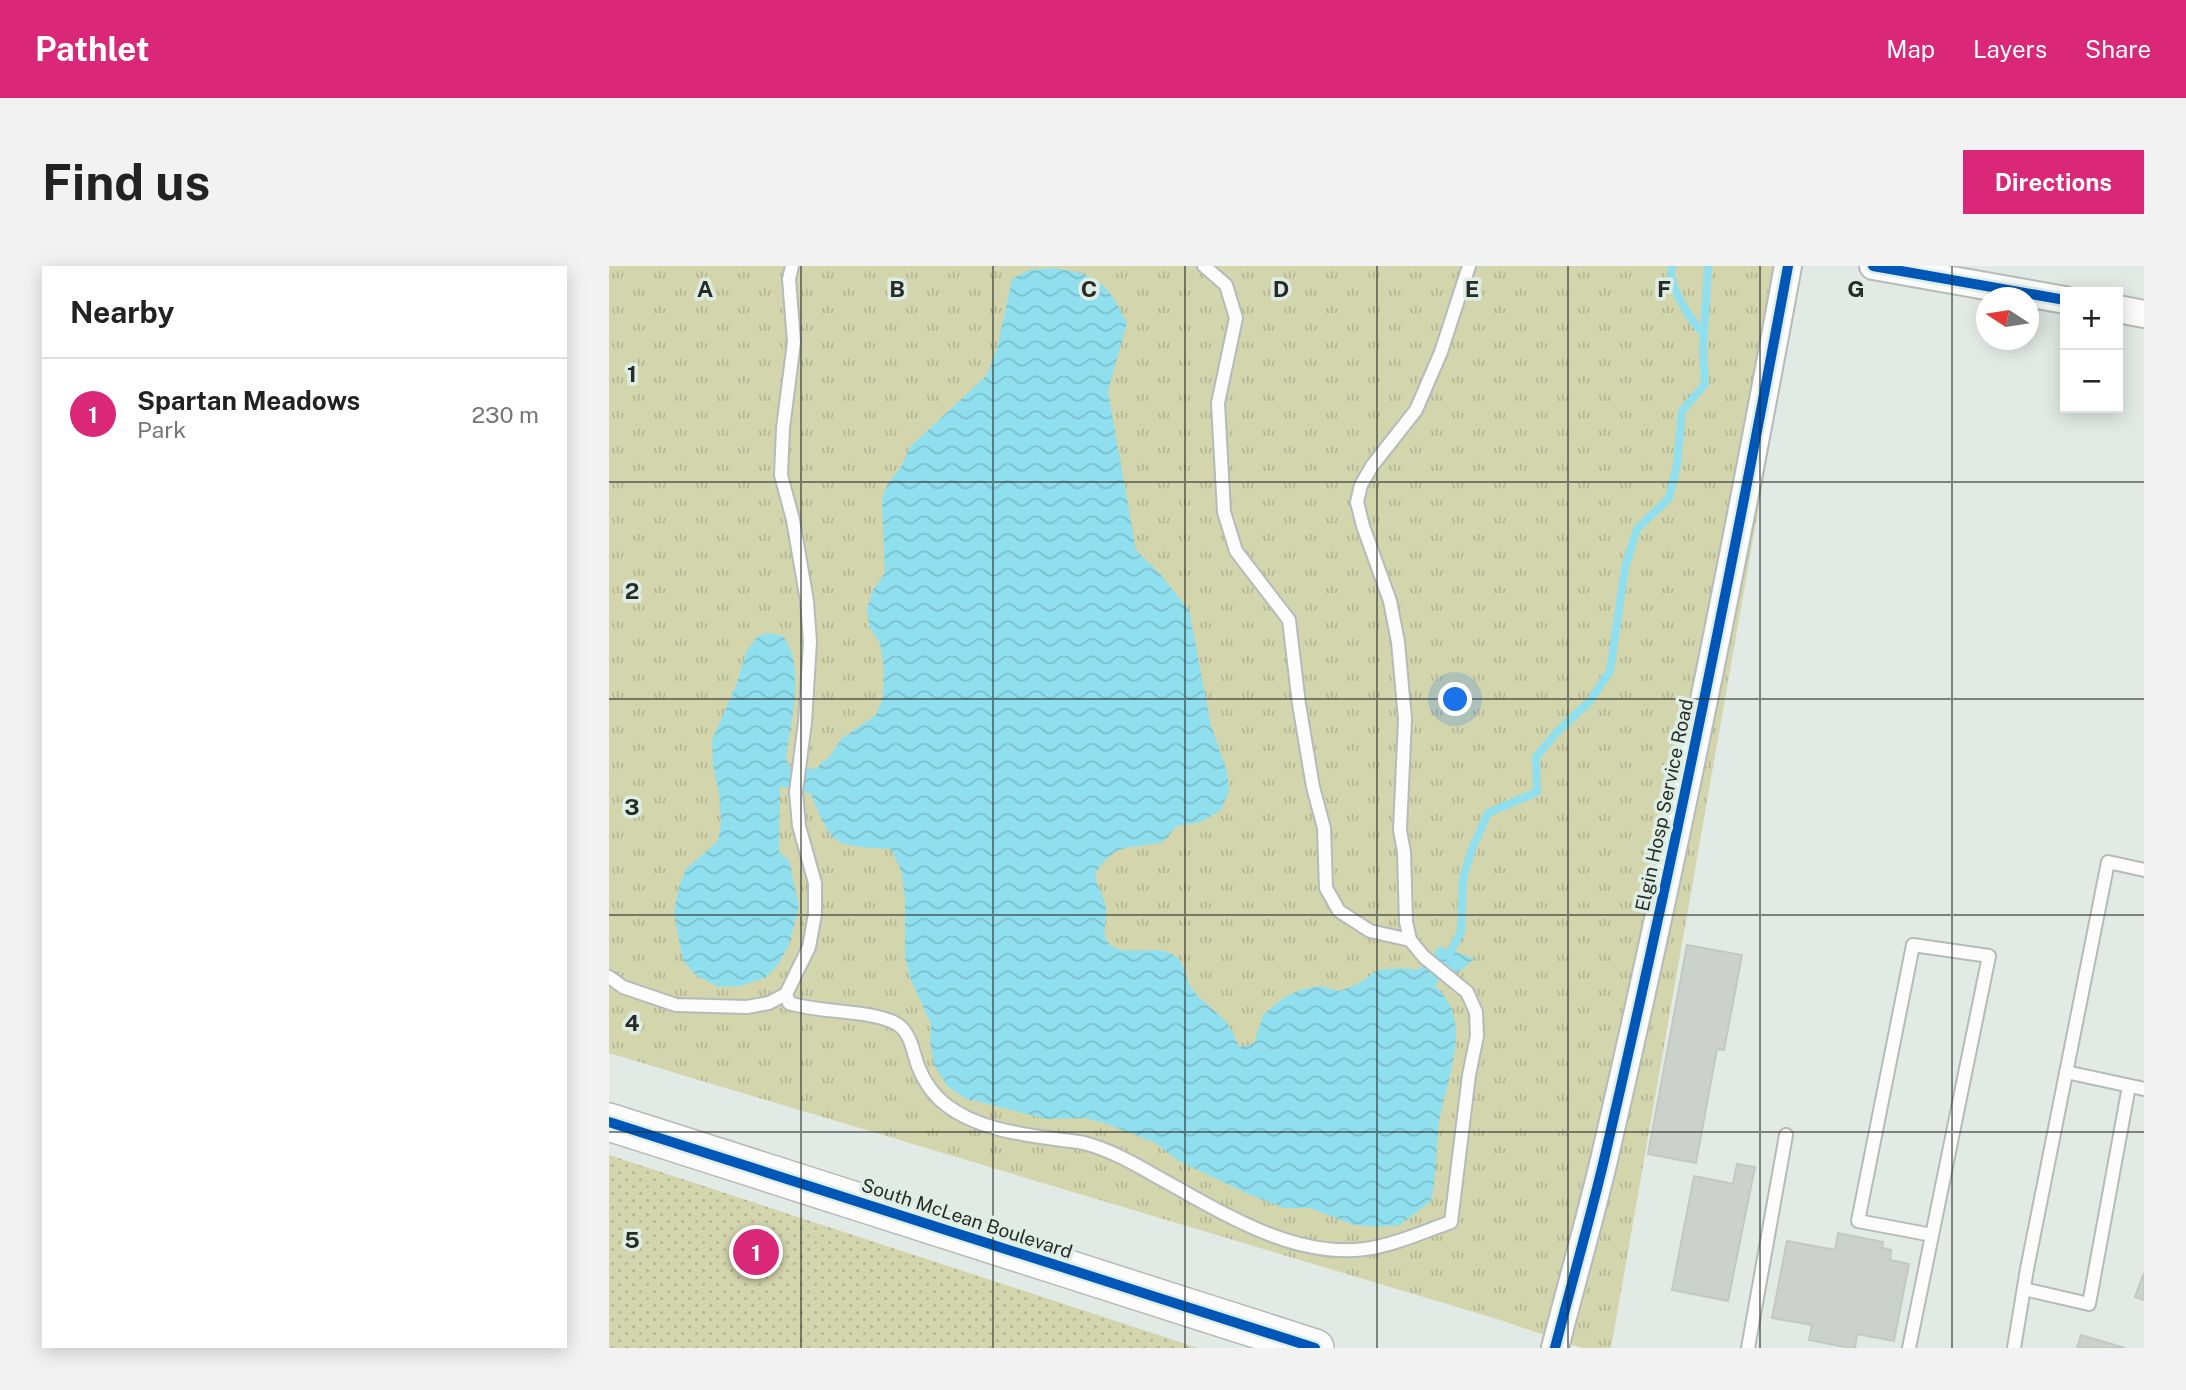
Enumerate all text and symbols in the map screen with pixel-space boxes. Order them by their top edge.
text: Pathlet [35,30,150,68]
text: Map [1886,35,1935,63]
text: Layers [1973,35,2047,63]
text: Share [2085,35,2151,63]
button: Directions [1963,150,2144,214]
text: Find us [42,153,210,211]
text: A [697,275,714,302]
text: B [889,275,905,302]
text: C [1081,275,1097,302]
text: D [1273,275,1289,302]
text: E [1465,275,1479,302]
text: F [1657,275,1671,302]
text: G [1847,275,1865,302]
north arrow [1976,287,2039,350]
map controls [2060,287,2123,413]
button: + [2060,287,2123,350]
text: Nearby [70,294,174,330]
button: − [2060,350,2123,413]
text: 1 [627,360,637,387]
text: Spartan Meadows [137,385,360,416]
text: 1 [88,401,98,428]
text: 230 m [471,401,539,428]
text: Park [137,416,186,443]
text: 2 [625,577,639,604]
your location [1438,682,1472,716]
street label: Elgin Hosp Service Road [1631,697,1697,913]
text: 3 [624,793,640,820]
text: 4 [624,1009,640,1036]
street label: South McLean Boulevard [859,1173,1075,1263]
text: 5 [624,1226,640,1253]
pin: 1 [733,1226,779,1278]

